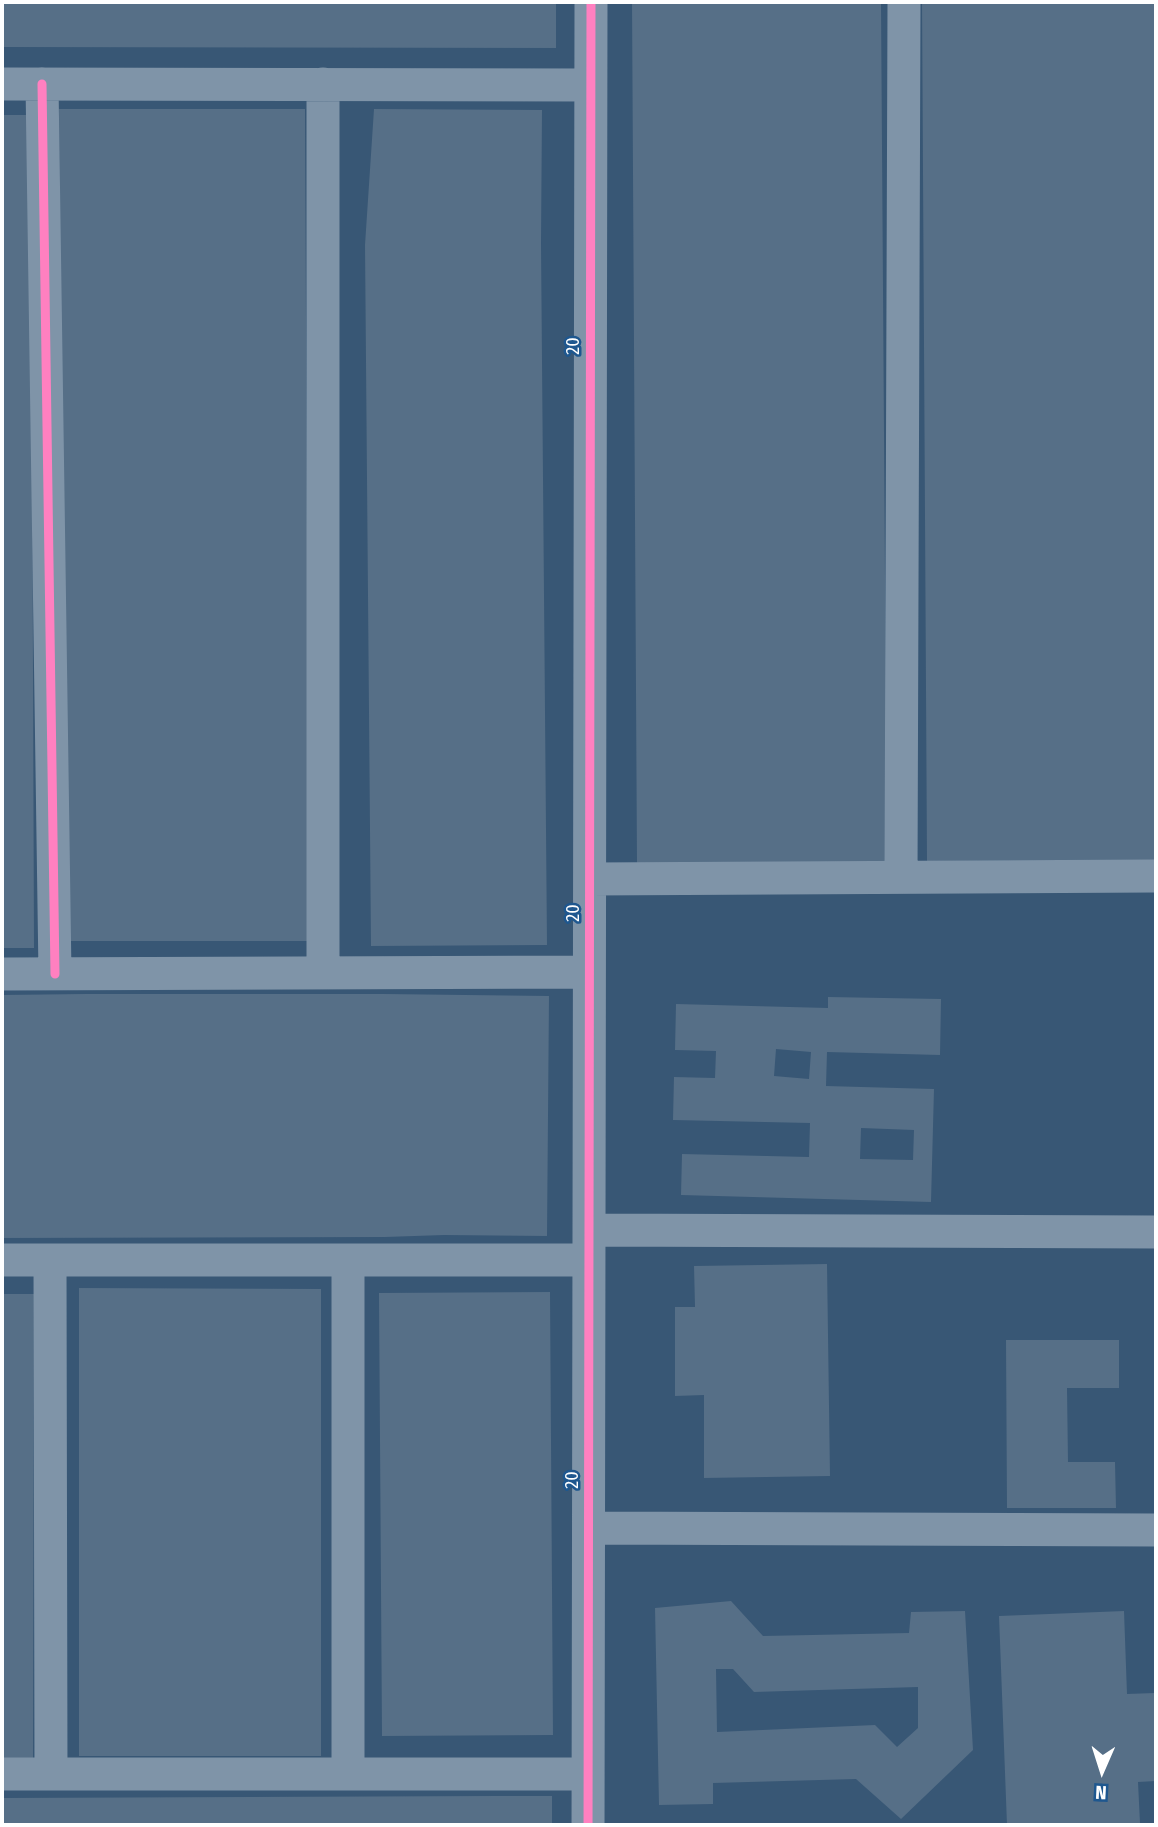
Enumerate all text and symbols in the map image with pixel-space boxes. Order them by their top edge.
street label: 20 [563,337,585,355]
street label: 20 [563,904,585,922]
street label: 20 [562,1471,584,1489]
north arrow [1067,1736,1137,1806]
text: N [1095,1781,1107,1804]

